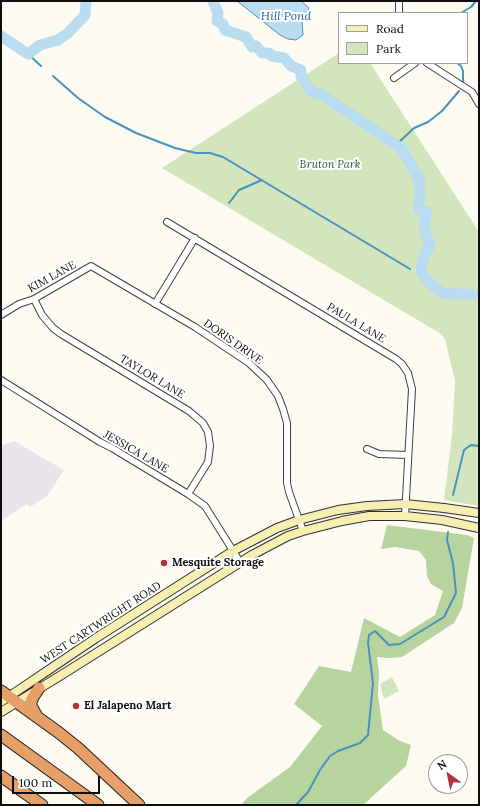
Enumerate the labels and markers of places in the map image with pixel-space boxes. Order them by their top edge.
place label: Mesquite Storage [172,556,264,570]
marker: Mesquite Storage [159,558,169,568]
place label: El Jalapeno Mart [84,699,172,713]
marker: El Jalapeno Mart [71,701,81,711]

